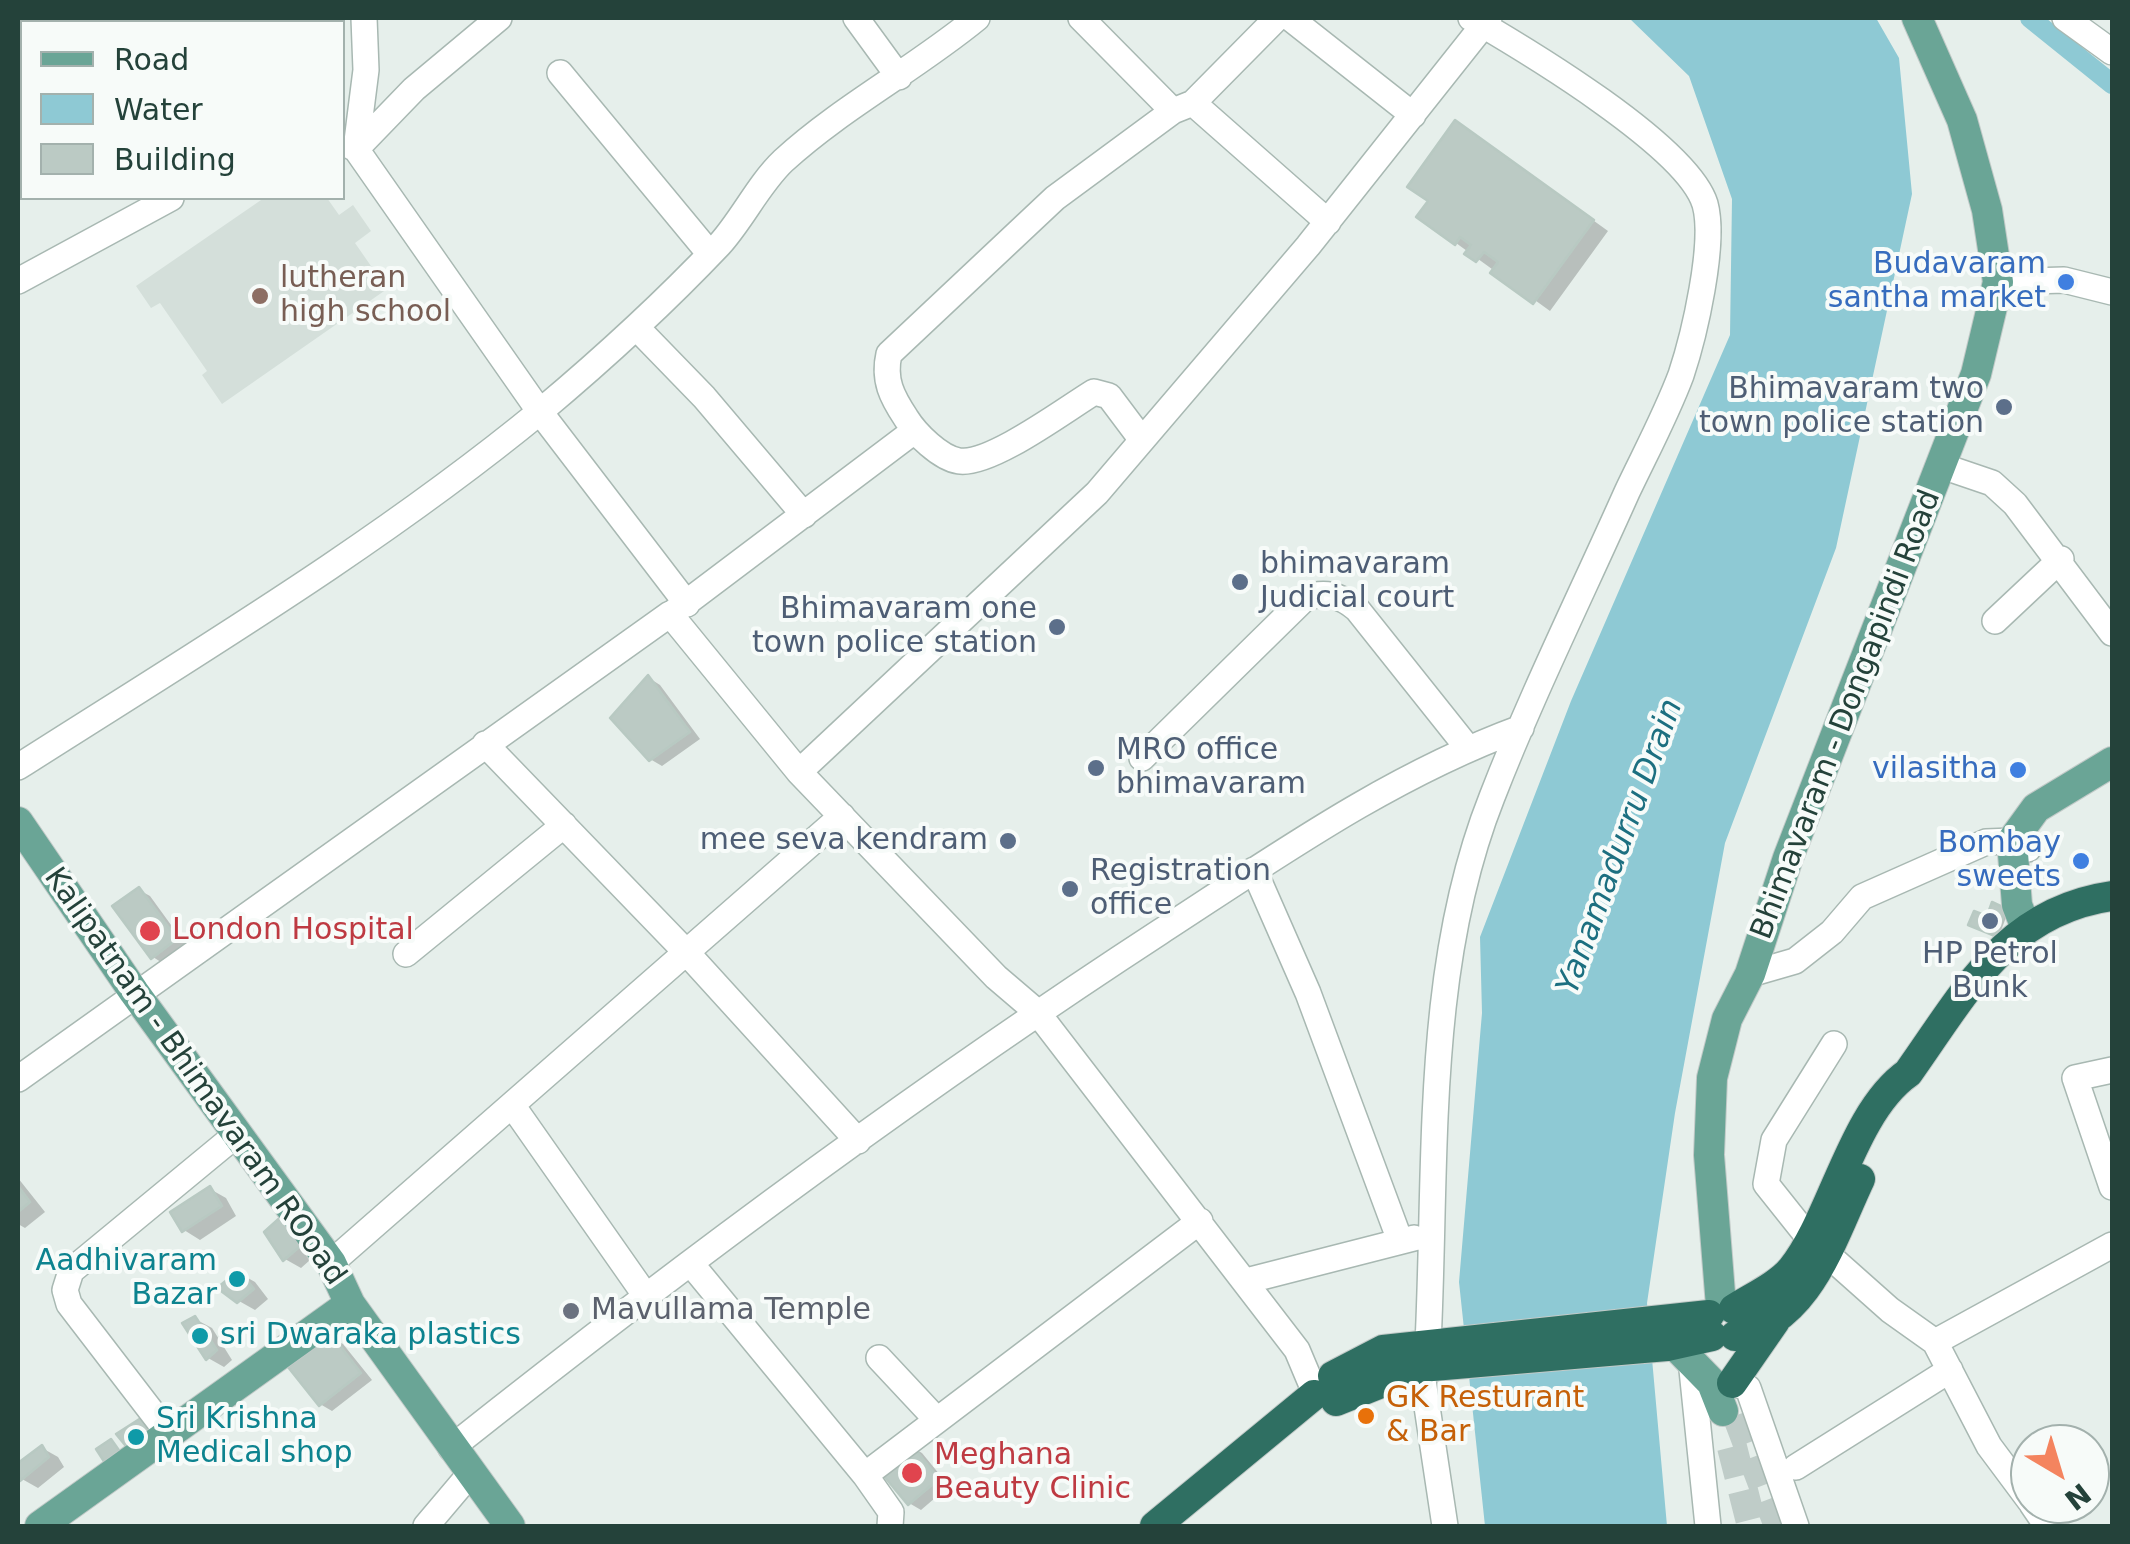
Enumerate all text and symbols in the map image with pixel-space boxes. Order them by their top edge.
legend [20,20,345,200]
text: Road [114,42,189,77]
text: Water [114,92,203,127]
text: Building [114,142,236,177]
place label: Budavaram santha market [1828,247,2046,318]
place label: lutheran high school [280,261,451,332]
marker: Budavaram santha market [2055,271,2077,293]
marker: lutheran high school [249,285,271,307]
place label: Bhimavaram two town police station [1699,372,1984,442]
marker: Bhimavaram two town police station [1993,396,2015,418]
street label: Bhimavaram - Dongapindi Road [1745,485,1949,945]
place label: bhimavaram Judicial court [1260,547,1454,618]
marker: bhimavaram Judicial court [1229,571,1251,593]
place label: Bhimavaram one town police station [752,592,1037,662]
marker: Bhimavaram one town police station [1046,616,1068,638]
water label: Yanamadurru Drain [1550,694,1692,1000]
place label: MRO office bhimavaram [1116,733,1306,804]
place label: vilasitha [1872,752,1998,788]
marker: MRO office bhimavaram [1085,757,1107,779]
marker: vilasitha [2007,759,2029,781]
place label: mee seva kendram [700,823,988,859]
place label: Bombay sweets [1938,826,2061,896]
marker: mee seva kendram [997,830,1019,852]
marker: Bombay sweets [2070,850,2092,872]
place label: Registration office [1090,854,1271,924]
street label: Kalipatnam - Bhimavaram ROoad [35,861,353,1293]
marker: Registration office [1059,878,1081,900]
marker: HP Petrol Bunk [1979,910,2001,932]
place label: London Hospital [172,913,414,949]
marker: London Hospital [137,918,163,944]
place label: HP Petrol Bunk [1922,937,2058,1008]
place label: Aadhivaram Bazar [36,1244,217,1314]
marker: Aadhivaram Bazar [226,1268,248,1290]
place label: Mavullama Temple [591,1293,871,1329]
marker: Mavullama Temple [560,1300,582,1322]
place label: sri Dwaraka plastics [220,1318,521,1354]
marker: sri Dwaraka plastics [189,1325,211,1347]
place label: GK Resturant & Bar [1386,1381,1584,1452]
place label: Sri Krishna Medical shop [156,1402,353,1472]
marker: GK Resturant & Bar [1355,1405,1377,1427]
north arrow [2010,1424,2110,1524]
marker: Sri Krishna Medical shop [125,1426,147,1448]
place label: Meghana Beauty Clinic [934,1438,1131,1508]
marker: Meghana Beauty Clinic [899,1460,925,1486]
text: N [2058,1476,2097,1517]

